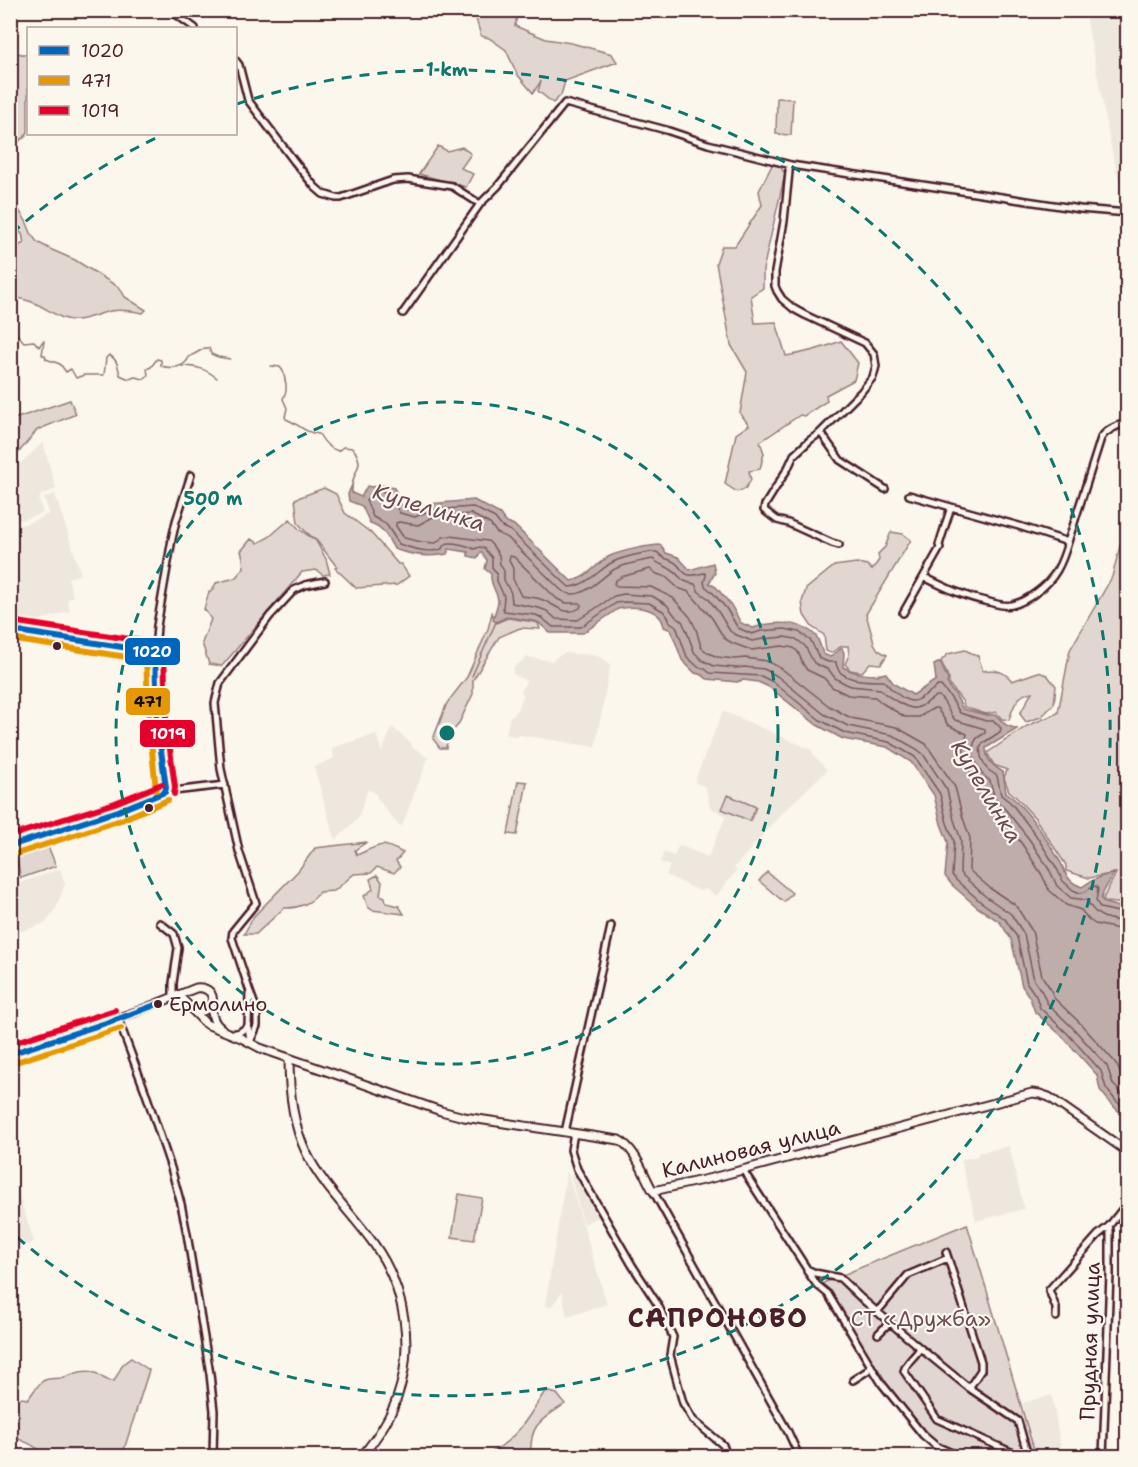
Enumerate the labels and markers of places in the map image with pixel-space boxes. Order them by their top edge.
unlabelled marker [51,640,63,652]
centre of rings [437,723,457,743]
unlabelled marker [143,802,155,814]
place label: Ермолино [169,991,267,1017]
marker: Ермолино [152,998,164,1010]

